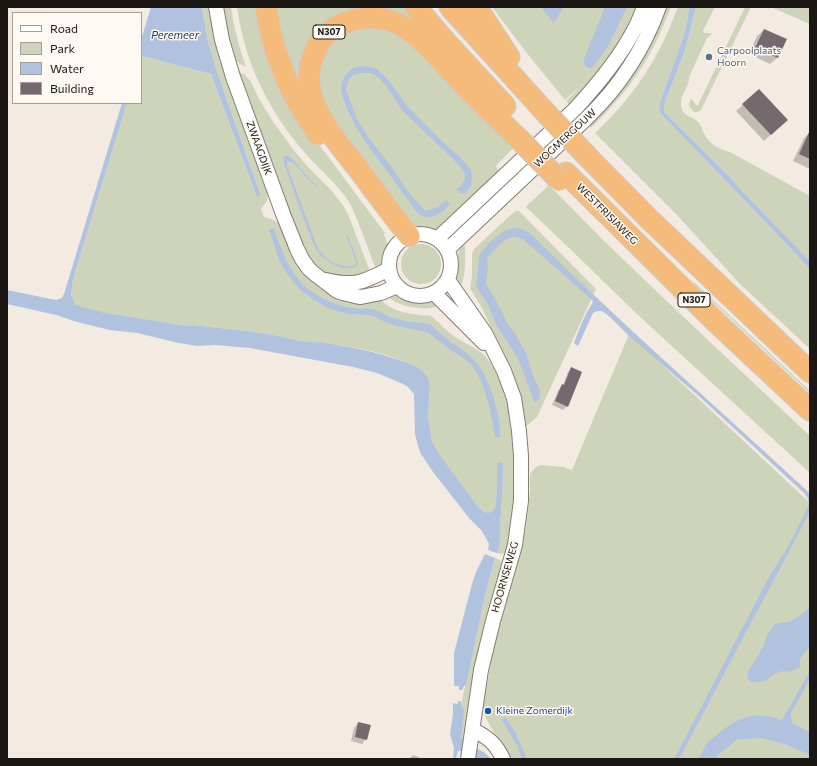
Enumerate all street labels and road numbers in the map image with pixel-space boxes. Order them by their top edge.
road number: N307 [313,25,345,39]
street label: WOGMERGOUW [531,106,599,170]
street label: ZWAAGDIJK [244,119,274,177]
street label: WESTFRISIAWEG [574,181,640,247]
road number: N307 [678,293,710,307]
street label: HOORNSEWEG [489,540,521,614]

